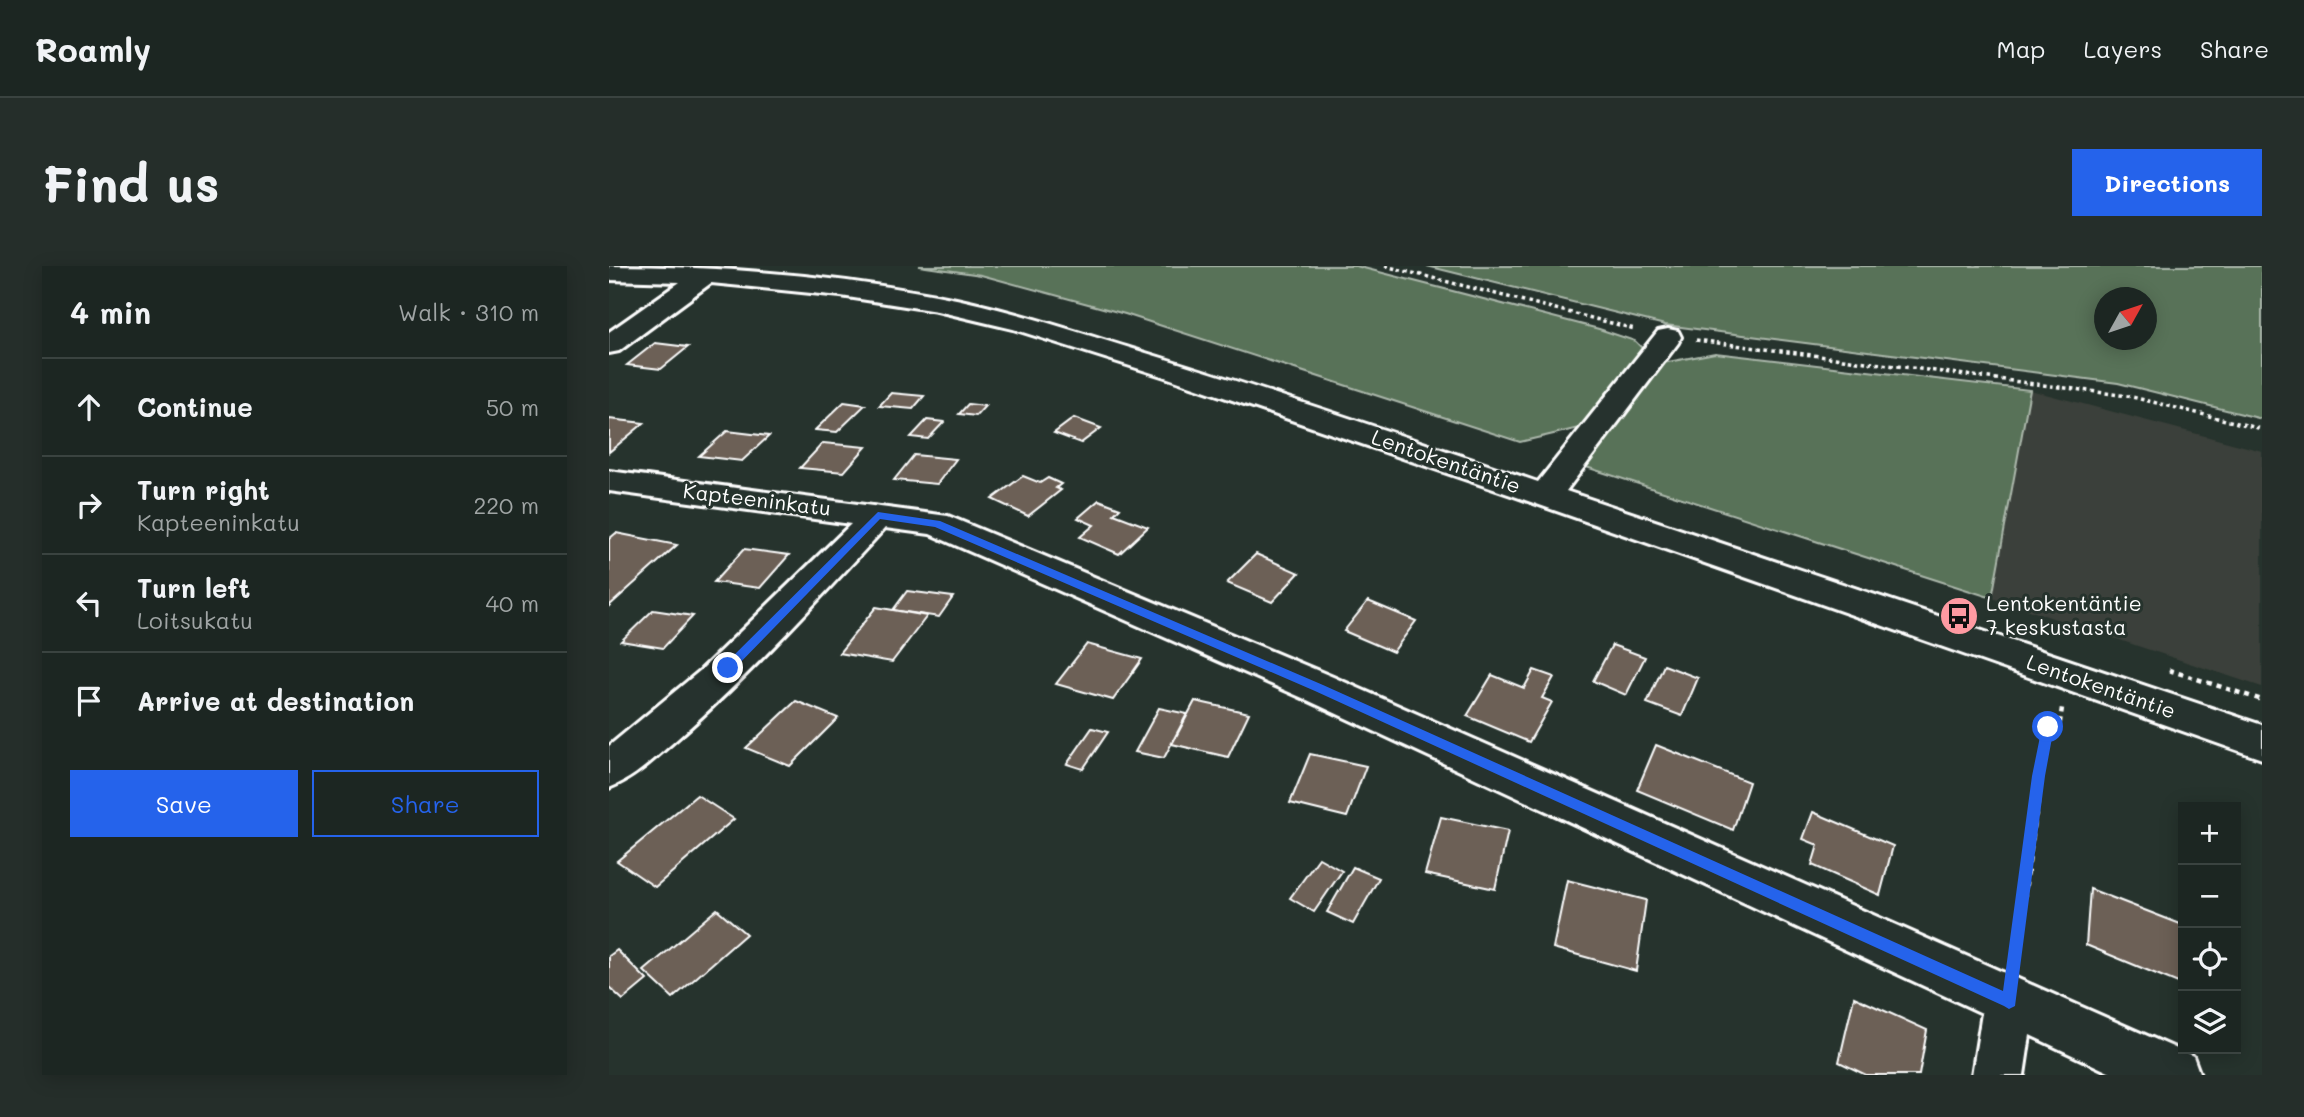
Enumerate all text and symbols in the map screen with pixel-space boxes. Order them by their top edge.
text: Roamly [35,27,151,70]
text: Map [1997,33,2045,64]
text: Layers [2083,33,2162,64]
text: Share [2200,33,2269,64]
button: Directions [2072,149,2262,216]
text: Find us [42,151,220,214]
north arrow [2094,287,2157,350]
text: 4 min [70,292,151,332]
text: Walk · 310 m [398,297,539,327]
icon: ahead [70,388,108,426]
text: Continue [137,390,253,424]
text: 50 m [486,392,539,422]
street label: Lentokentäntie [1368,422,1525,499]
text: Turn right [137,473,270,507]
street label: Kapteeninkatu [682,476,833,521]
icon: right [70,486,108,524]
text: 220 m [473,490,539,520]
text: Kapteeninkatu [137,507,300,537]
text: Turn left [137,571,250,605]
icon: left [70,584,108,622]
text: 40 m [486,588,539,618]
place label: Lentokentäntie 7 keskustasta [1986,589,2142,640]
bus stop icon: Lentokentäntie 7 keskustasta [1938,595,1980,637]
text: Loitsukatu [137,605,253,635]
street label: Lentokentäntie [2023,647,2180,724]
route end [712,652,743,683]
icon: arrive [70,682,108,720]
text: Arrive at destination [137,684,414,718]
route start [2032,711,2063,742]
button: Save [70,770,298,837]
button: Share [312,770,539,837]
map controls [2178,802,2241,1054]
button: + [2178,802,2241,865]
button: − [2178,865,2241,928]
button: locate [2178,928,2241,991]
button: layers [2178,991,2241,1054]

